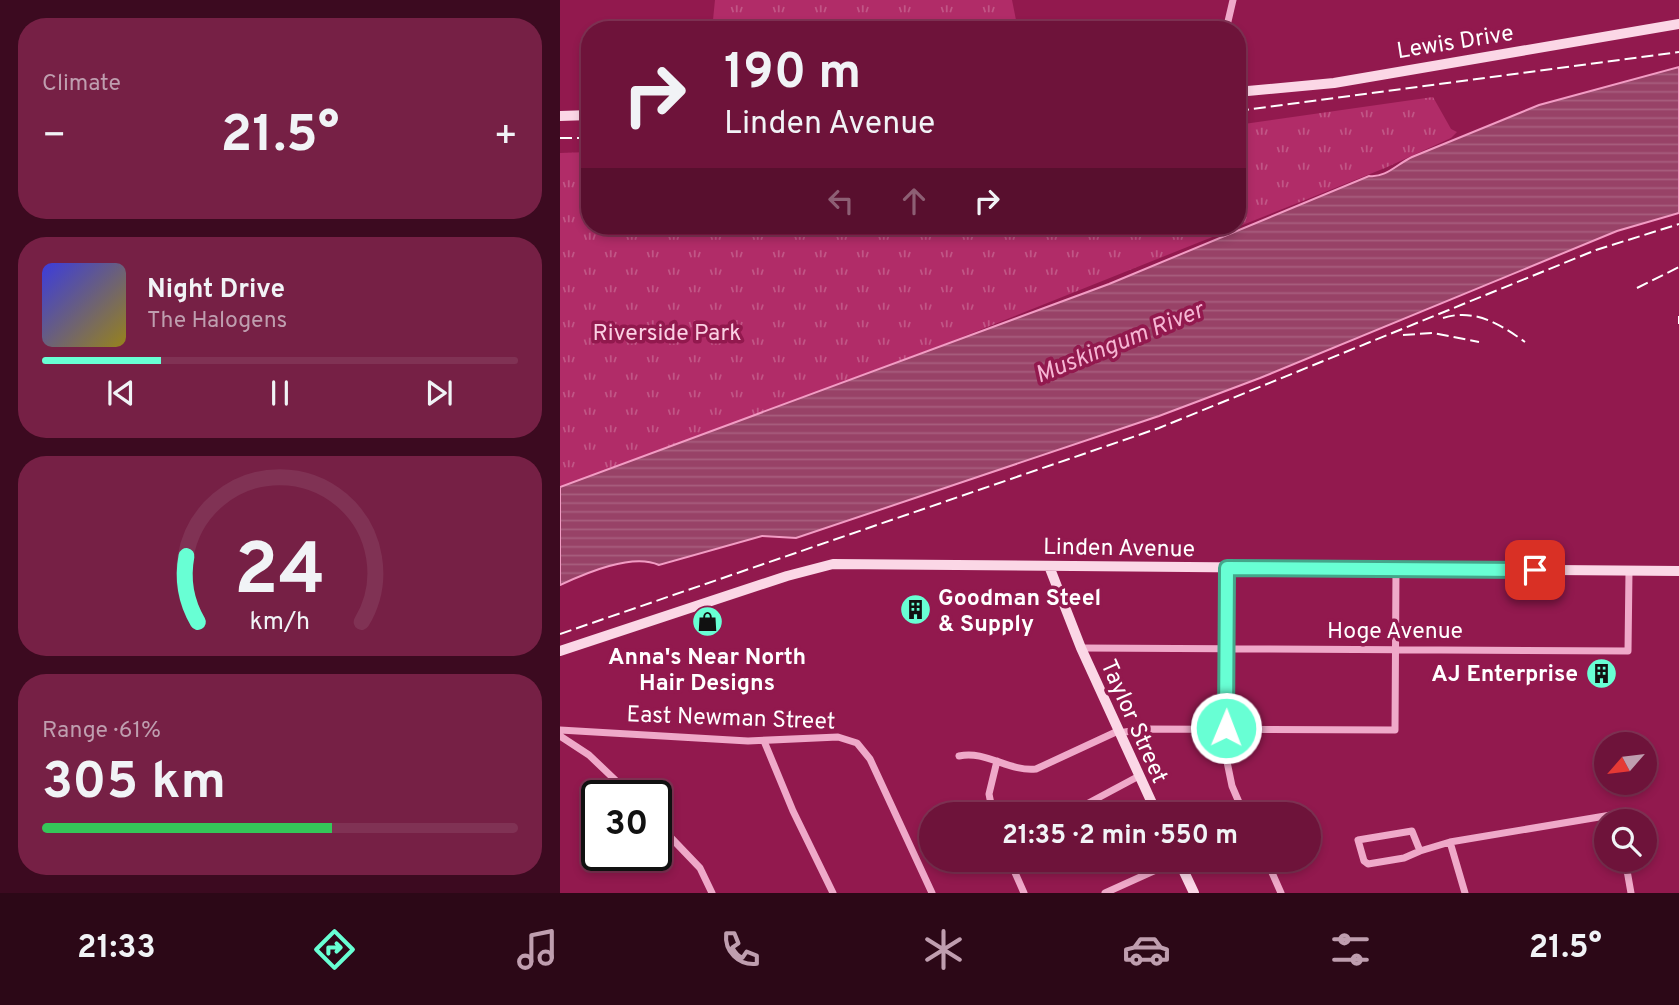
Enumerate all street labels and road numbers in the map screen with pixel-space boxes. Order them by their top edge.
street label: Lewis Drive [1395,20,1516,67]
street label: Linden Avenue [1043,534,1195,565]
street label: Hoge Avenue [1327,618,1463,647]
street label: Taylor Street [1093,656,1173,788]
street label: East Newman Street [626,701,836,738]

